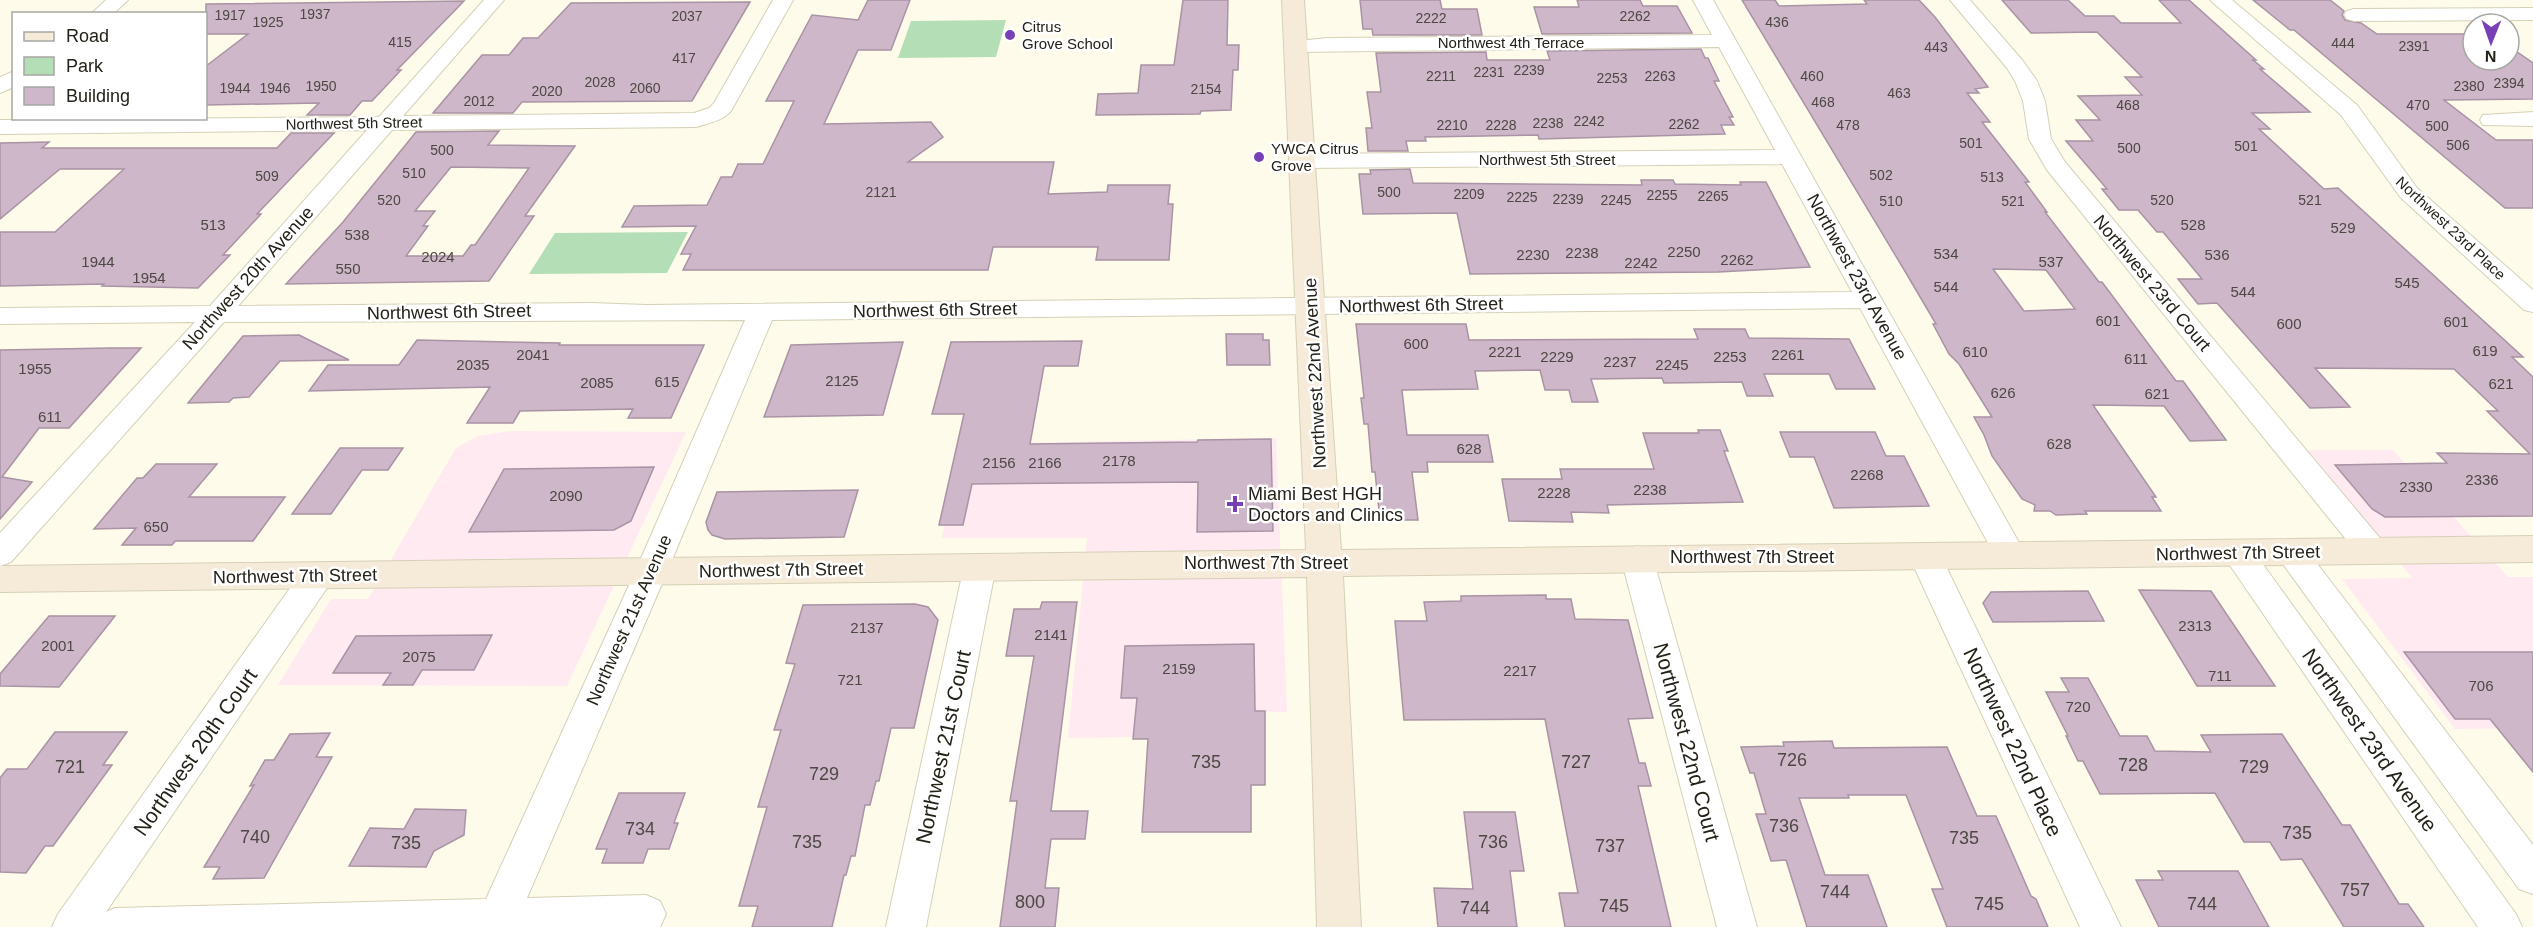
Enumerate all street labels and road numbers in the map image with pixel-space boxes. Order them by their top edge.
street label: Northwest 4th Terrace [1438,34,1584,51]
street label: Northwest 5th Street [285,113,423,133]
street label: Northwest 5th Street [1479,151,1616,168]
street label: Northwest 23rd Place [2393,173,2509,283]
street label: Northwest 23rd Avenue [1803,190,1911,364]
street label: Northwest 20th Avenue [178,202,318,354]
street label: Northwest 23rd Court [2089,211,2215,355]
street label: Northwest 22nd Avenue [1300,277,1330,469]
street label: Northwest 6th Street [1339,294,1503,316]
street label: Northwest 6th Street [853,299,1017,321]
street label: Northwest 6th Street [367,301,531,323]
street label: Northwest 21st Avenue [582,532,676,708]
street label: Northwest 7th Street [2156,542,2320,564]
street label: Northwest 7th Street [1670,547,1834,567]
street label: Northwest 7th Street [1184,553,1348,573]
street label: Northwest 7th Street [699,559,863,581]
street label: Northwest 7th Street [213,565,377,587]
street label: Northwest 22nd Court [1649,640,1725,844]
street label: Northwest 22nd Place [1959,644,2067,840]
street label: Northwest 23rd Avenue [2298,644,2442,836]
street label: Northwest 21st Court [911,648,975,846]
street label: Northwest 20th Court [129,664,261,840]

